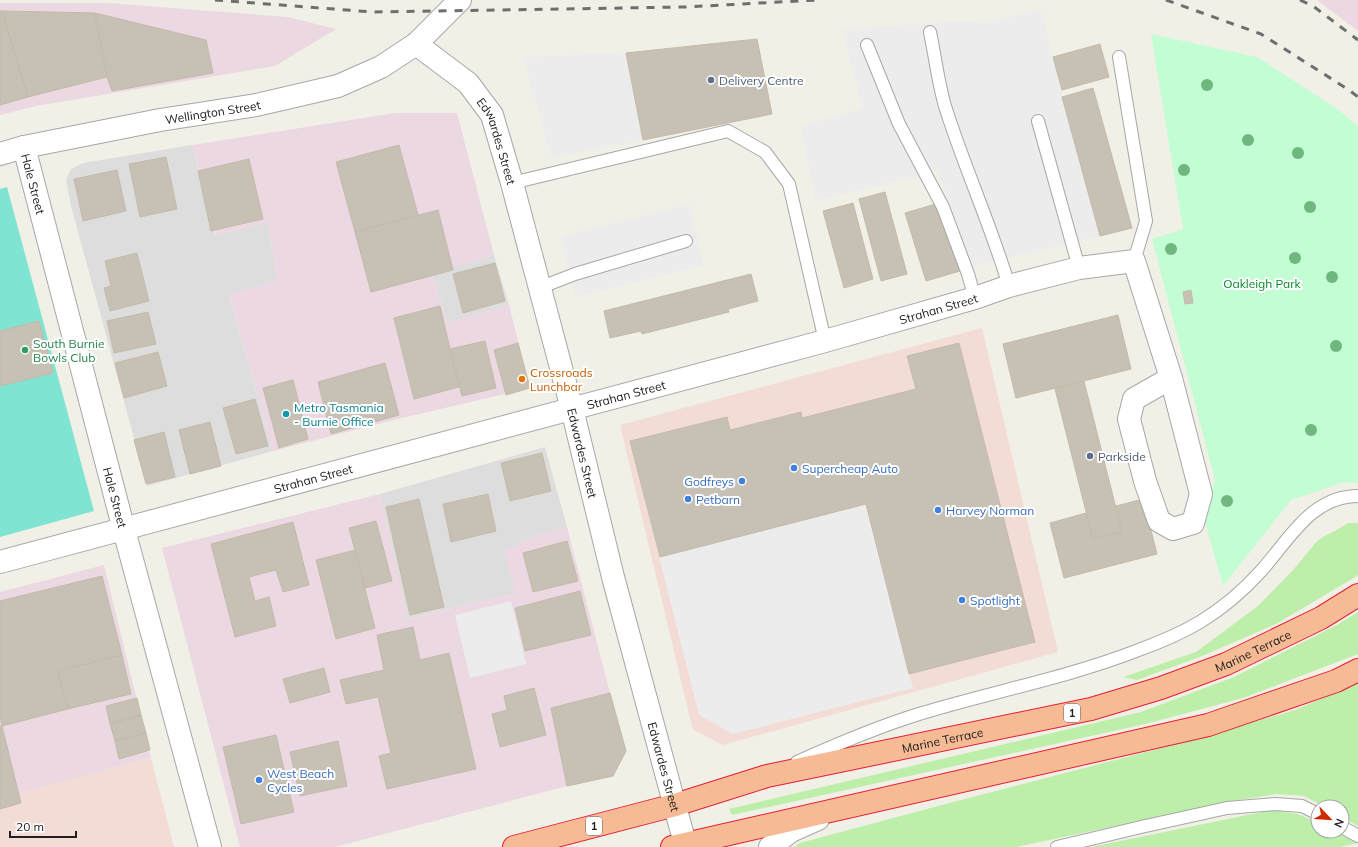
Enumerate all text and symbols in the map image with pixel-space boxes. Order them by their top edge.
place label: Delivery Centre [719,73,804,88]
marker: Delivery Centre [706,75,716,85]
street label: Edwardes Street [474,94,520,186]
street label: Wellington Street [164,97,262,127]
street label: Hale Street [18,152,49,216]
park label: Oakleigh Park [1223,276,1302,291]
street label: Strahan Street [897,290,980,327]
place label: South Burnie Bowls Club [33,336,104,365]
marker: South Burnie Bowls Club [20,345,30,355]
place label: Crossroads Lunchbar [530,365,593,394]
marker: Crossroads Lunchbar [517,374,527,384]
street label: Strahan Street [585,377,667,412]
place label: Metro Tasmania - Burnie Office [294,400,384,429]
street label: Edwardes Street [565,407,601,499]
marker: Metro Tasmania - Burnie Office [281,409,291,419]
place label: Parkside [1098,449,1146,464]
marker: Parkside [1085,451,1095,461]
street label: Strahan Street [272,460,354,496]
place label: Supercheap Auto [802,461,898,476]
marker: Supercheap Auto [789,463,799,473]
street label: Hale Street [100,465,131,529]
place label: Godfreys [684,474,734,489]
marker: Godfreys [737,476,747,486]
place label: Petbarn [696,492,740,507]
marker: Petbarn [683,494,693,504]
place label: Harvey Norman [946,503,1034,518]
marker: Harvey Norman [933,505,943,515]
place label: Spotlight [970,593,1020,608]
marker: Spotlight [957,595,967,605]
street label: Marine Terrace [1213,626,1293,675]
road number: 1 [1064,704,1080,722]
street label: Edwardes Street [645,720,684,813]
street label: Marine Terrace [901,724,984,755]
place label: West Beach Cycles [267,766,334,795]
marker: West Beach Cycles [254,775,264,785]
north arrow [1310,799,1350,839]
scale bar [10,813,76,839]
road number: 1 [586,817,602,835]
text: N [1331,817,1347,830]
text: 20 m [16,819,44,834]

